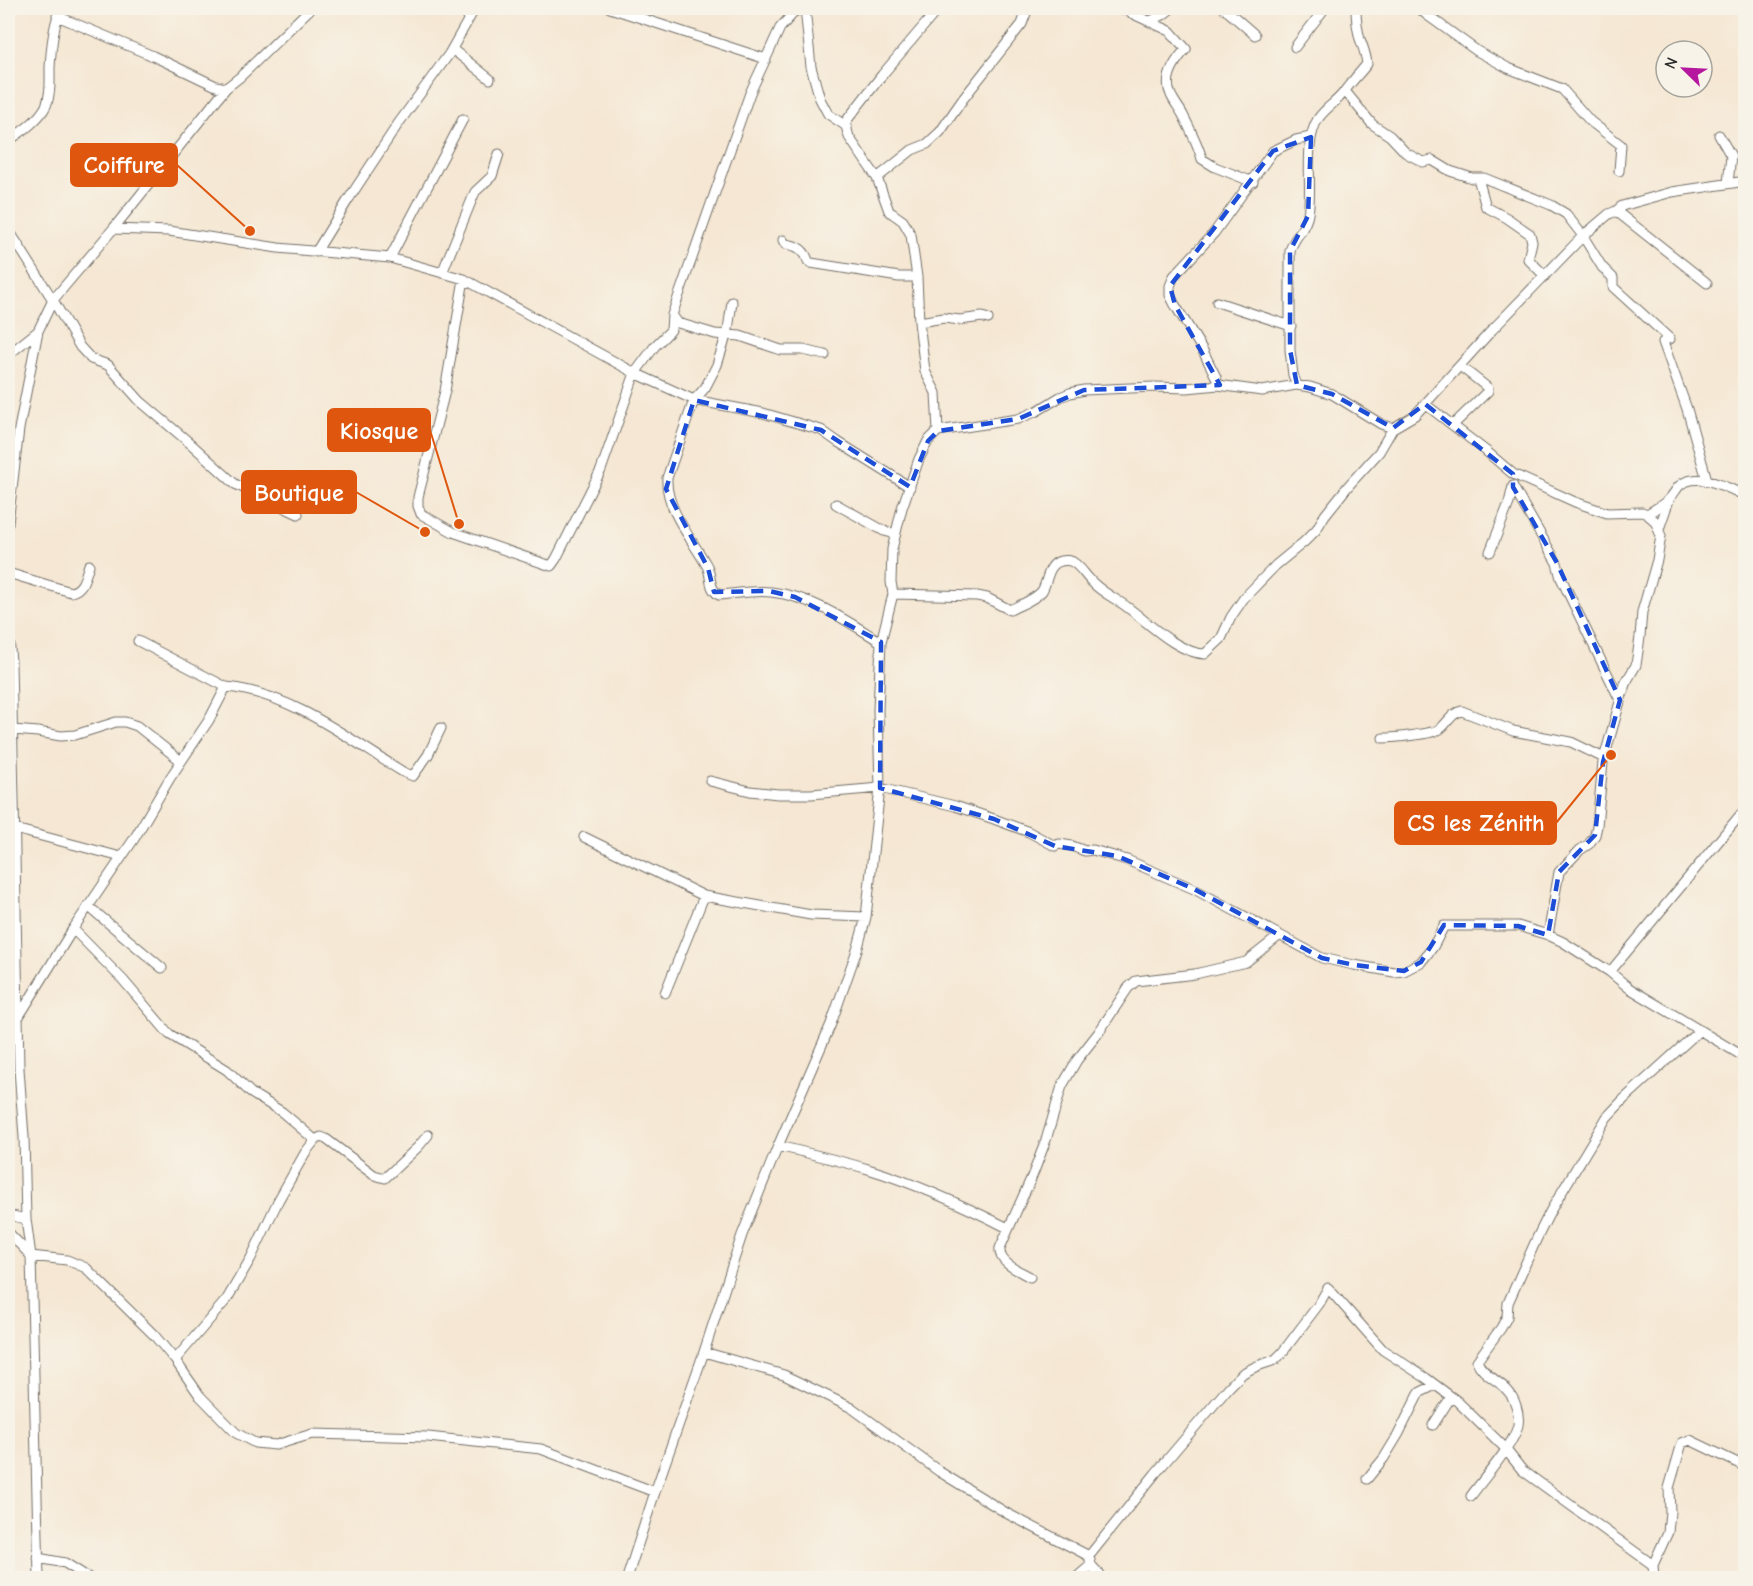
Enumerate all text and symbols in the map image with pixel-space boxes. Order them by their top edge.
north arrow [1654,39,1714,99]
text: N [1661,55,1682,72]
callout: Coiffure [71,144,177,186]
text: Coiffure [83,151,165,179]
callout: Kiosque [328,409,430,451]
text: Kiosque [340,417,418,445]
callout: Boutique [242,471,356,513]
text: Boutique [254,479,344,507]
callout: CS les Zénith [1395,802,1556,844]
text: CS les Zénith [1407,809,1545,837]

